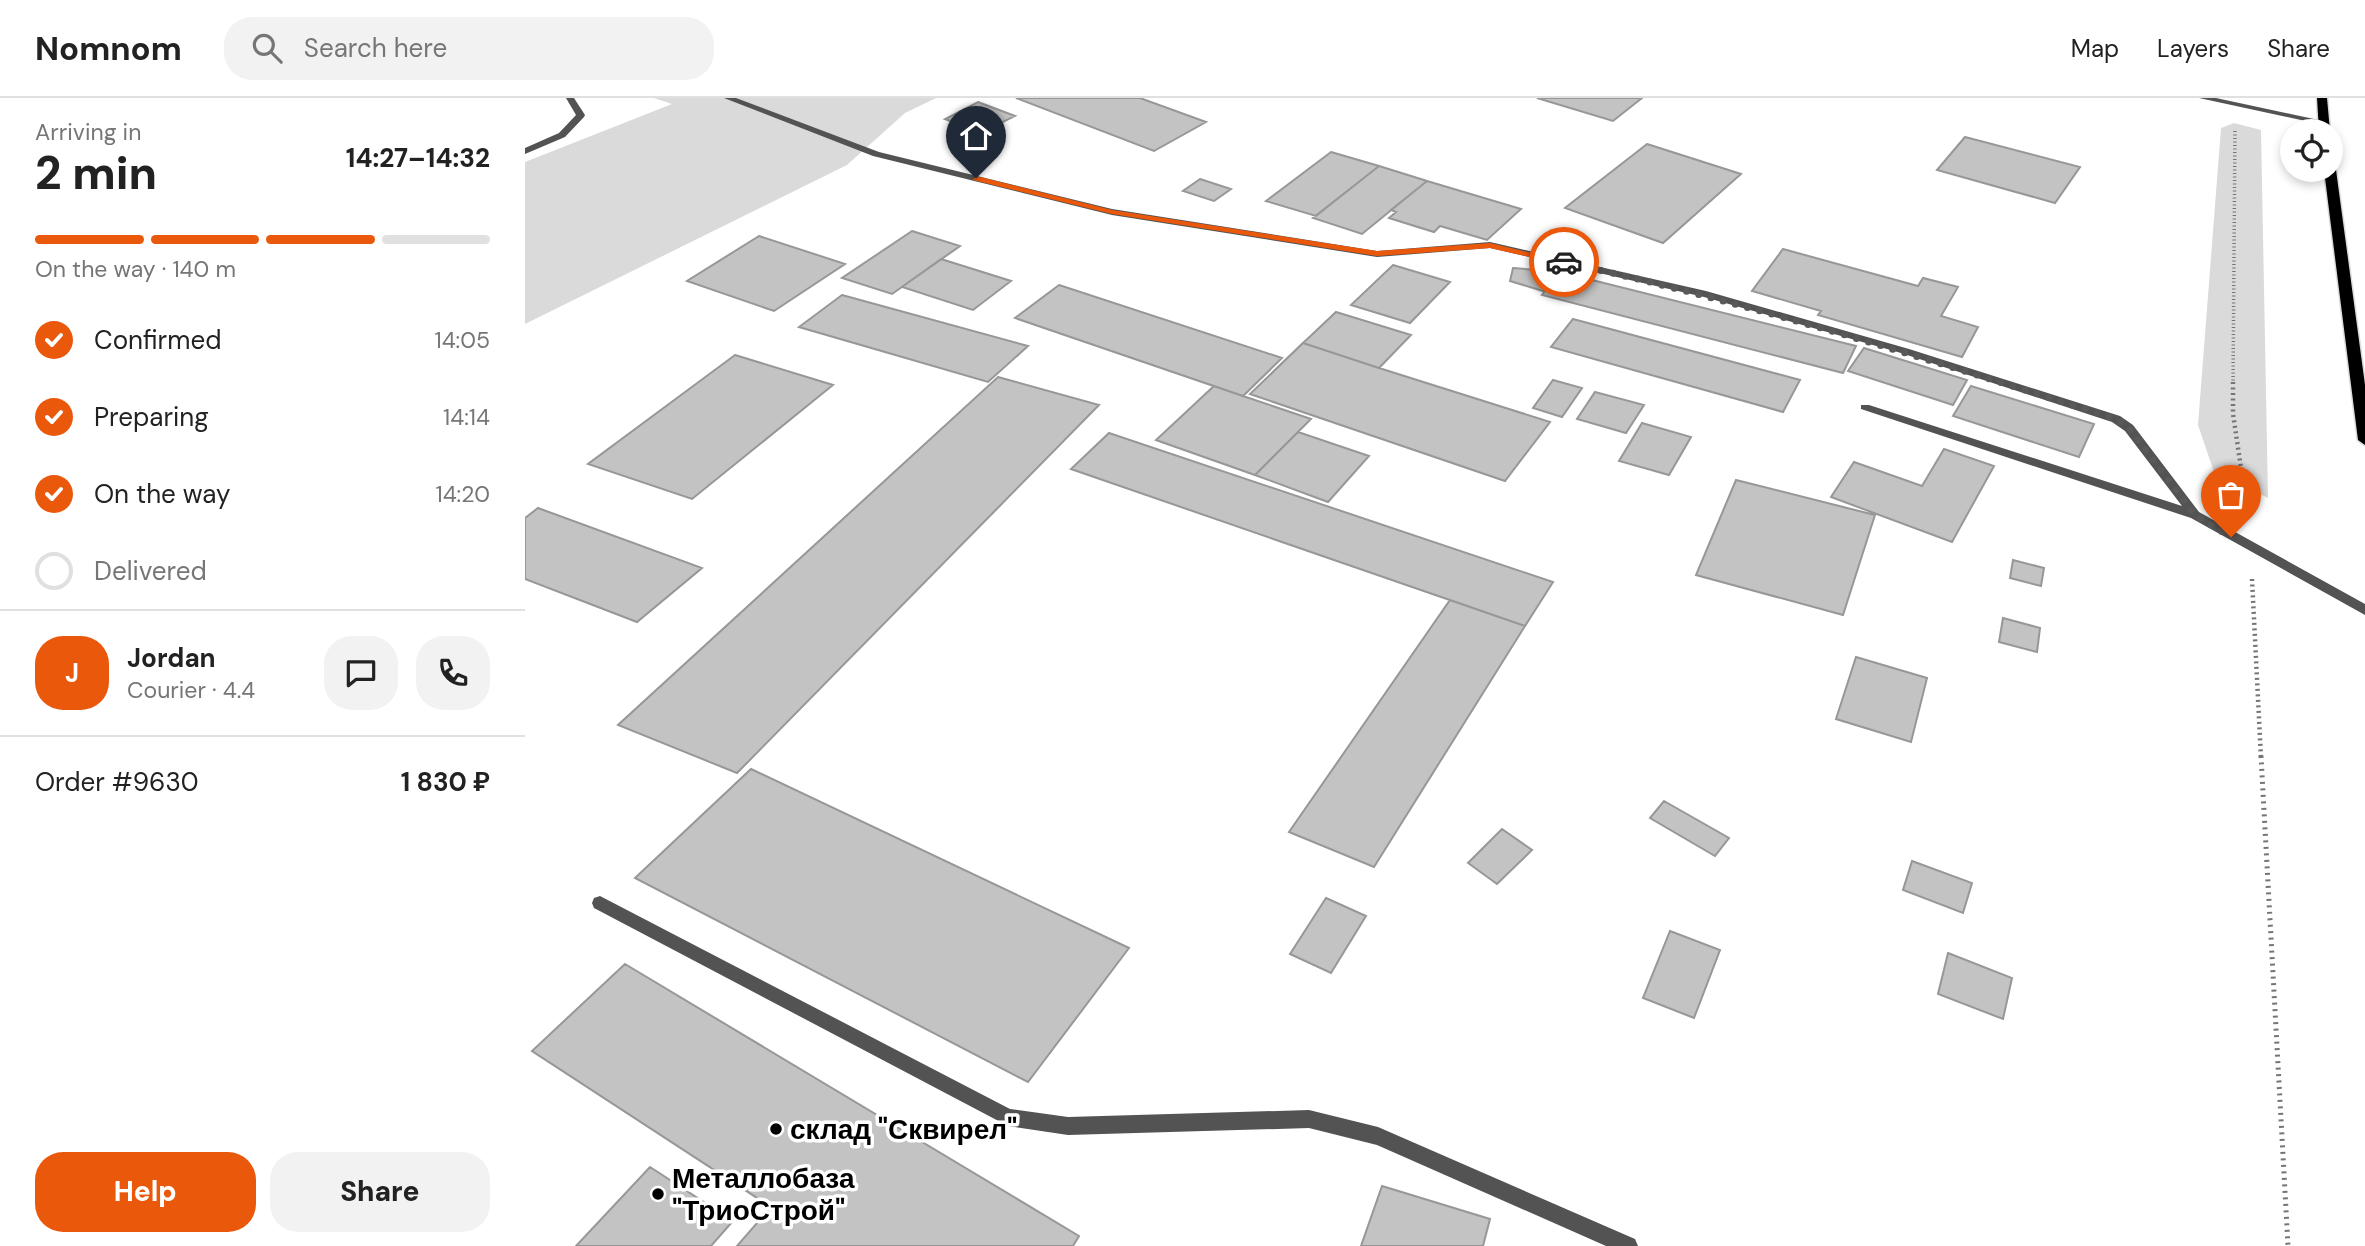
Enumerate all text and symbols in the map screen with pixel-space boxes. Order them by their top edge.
search box [224,17,714,80]
text: Nomnom [35,27,182,70]
icon: search [248,29,286,67]
text: Search here [304,31,447,65]
text: Map [2071,33,2119,64]
text: Layers [2157,33,2229,64]
text: Share [2267,33,2330,64]
pin [946,106,1006,178]
text: Arriving in [35,117,141,147]
icon: home [957,117,995,155]
map controls [2280,119,2343,182]
button: locate [2280,119,2343,182]
text: 14:27–14:32 [346,141,490,175]
text: 2 min [35,143,157,203]
courier [1529,227,1599,297]
icon: car [1545,243,1583,281]
text: On the way · 140 m [35,254,236,284]
icon: check [35,321,73,359]
text: Confirmed [94,323,221,357]
text: 14:05 [434,325,490,355]
icon: check [35,398,73,436]
text: Preparing [94,400,209,434]
text: 14:14 [443,402,490,432]
pin [2201,465,2261,537]
icon: check [35,475,73,513]
icon: bag [2212,476,2250,514]
text: On the way [94,477,230,511]
text: 14:20 [435,479,490,509]
text: Delivered [94,554,207,588]
button: chat [324,636,398,710]
button: phone [416,636,490,710]
text: Jordan [127,641,216,675]
text: J [65,656,79,690]
text: Courier · 4.4 [127,675,255,705]
text: Order #9630 [35,765,199,799]
text: 1 830 ₽ [401,765,490,799]
place label: склад "Сквирел" [790,1111,1017,1148]
marker: склад "Сквирел" [768,1121,784,1137]
button: Help [35,1152,256,1232]
button: Share [270,1152,490,1232]
place label: Металлобаза "ТриоСтрой" [672,1160,855,1229]
marker: Металлобаза "ТриоСтрой" [650,1186,666,1202]

